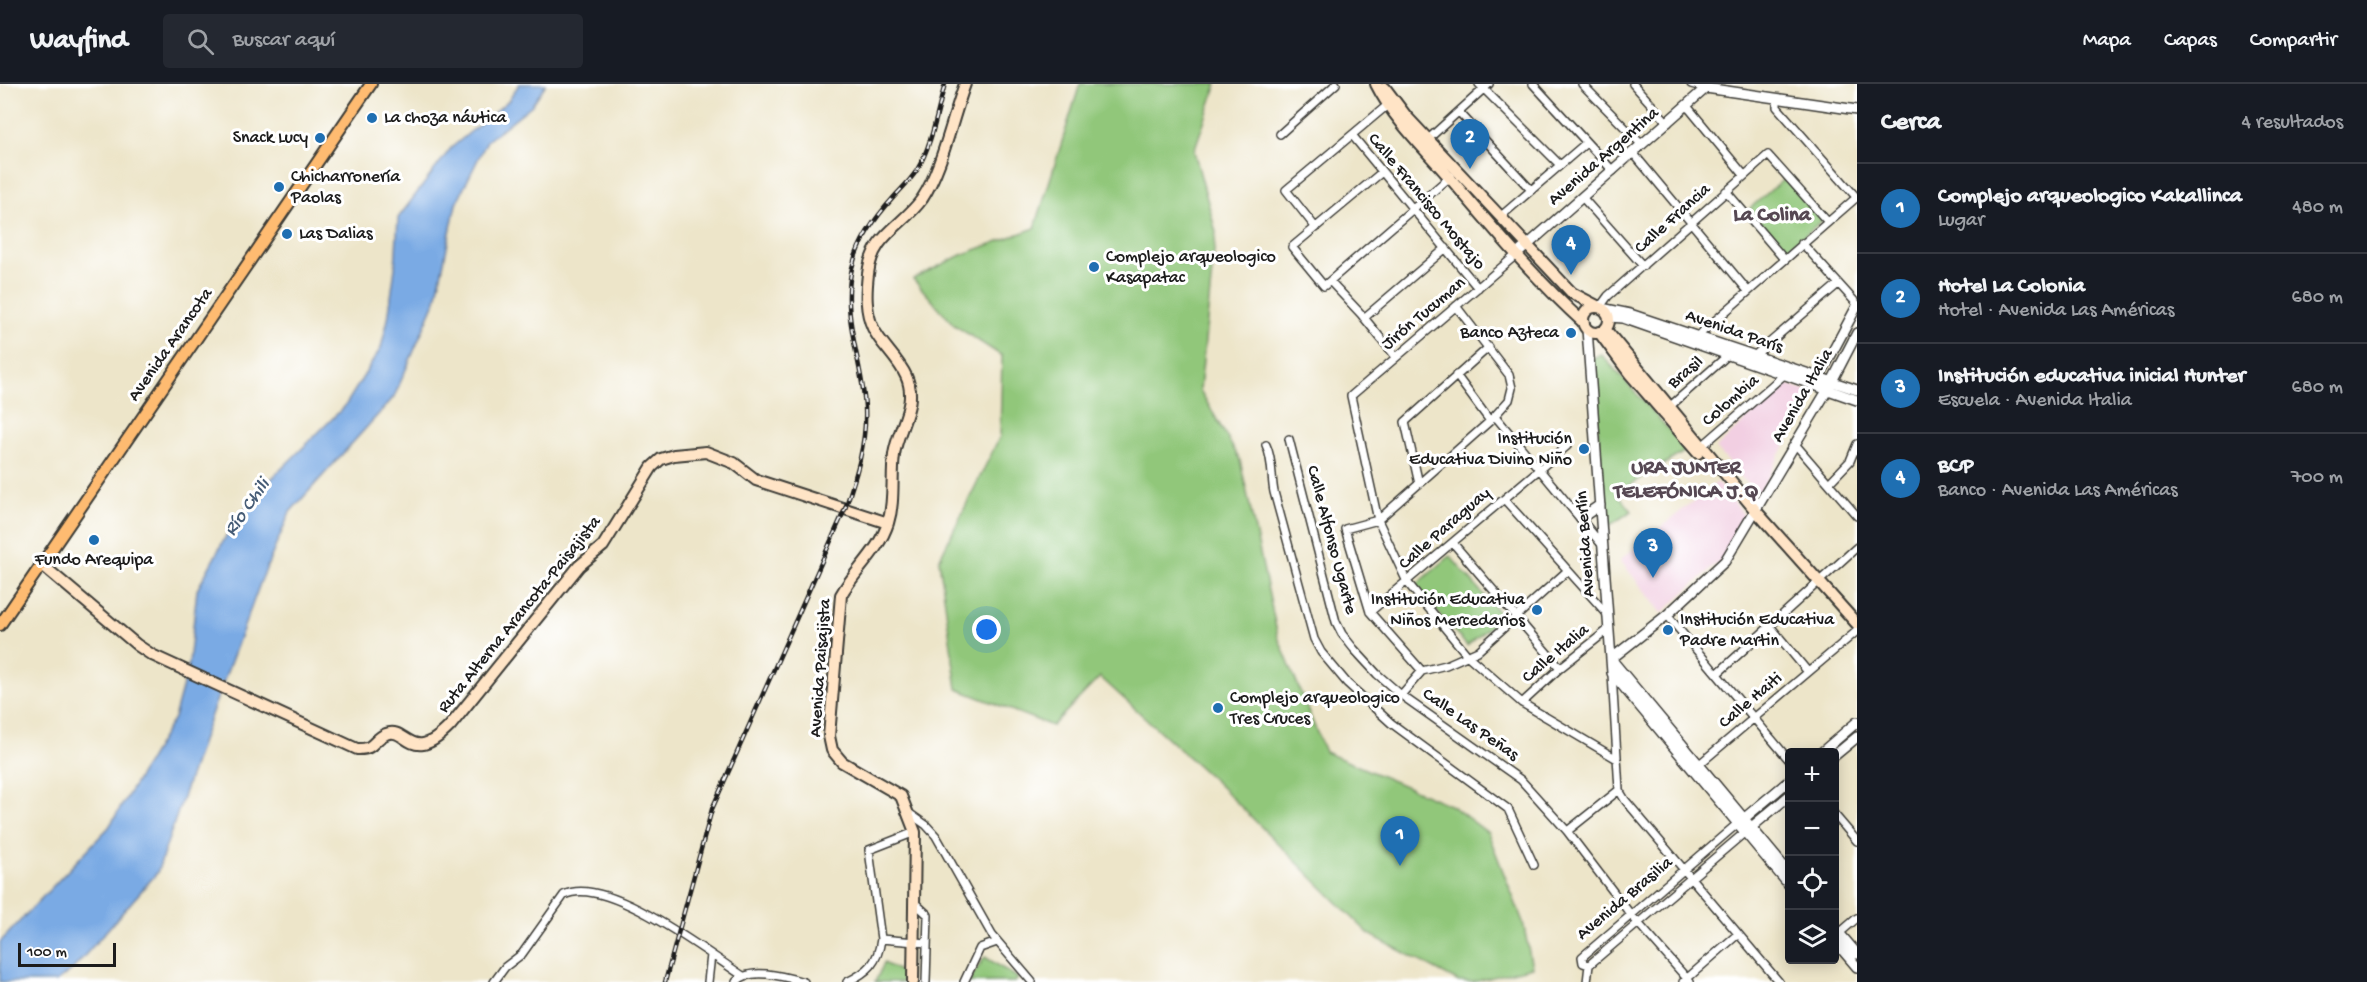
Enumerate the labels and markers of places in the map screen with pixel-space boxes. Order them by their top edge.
place label: La choza náutica [384,108,508,129]
marker: La choza náutica [365,111,379,125]
pin: 2 [1450,120,1490,169]
place label: Snack Lucy [233,128,308,149]
marker: Snack Lucy [313,131,327,145]
place label: Chicharronería Paolas [290,167,401,209]
marker: Chicharronería Paolas [272,180,286,194]
place label: Las Dalias [299,224,374,245]
pin: 4 [1552,226,1590,275]
marker: Las Dalias [280,227,294,241]
place label: Complejo arqueologico Kasapatac [1106,247,1276,289]
marker: Complejo arqueologico Kasapatac [1087,260,1101,274]
place label: Banco Azteca [1459,323,1560,344]
marker: Banco Azteca [1564,326,1578,340]
place label: Institución Educativa Divino Niño [1409,429,1572,471]
marker: Institución Educativa Divino Niño [1577,442,1591,456]
pin: 3 [1634,528,1672,578]
marker: Fundo Arequipa [87,533,101,547]
place label: Fundo Arequipa [34,550,154,571]
place label: Institución Educativa Niños Mercedarios [1371,590,1526,632]
marker: Institución Educativa Niños Mercedarios [1530,603,1544,617]
place label: Institución Educativa Padre Martin [1679,610,1835,652]
marker: Institución Educativa Padre Martin [1661,623,1675,637]
place label: Complejo arqueologico Tres Cruces [1229,688,1400,730]
marker: Complejo arqueologico Tres Cruces [1211,701,1225,715]
pin: 1 [1380,816,1420,866]

